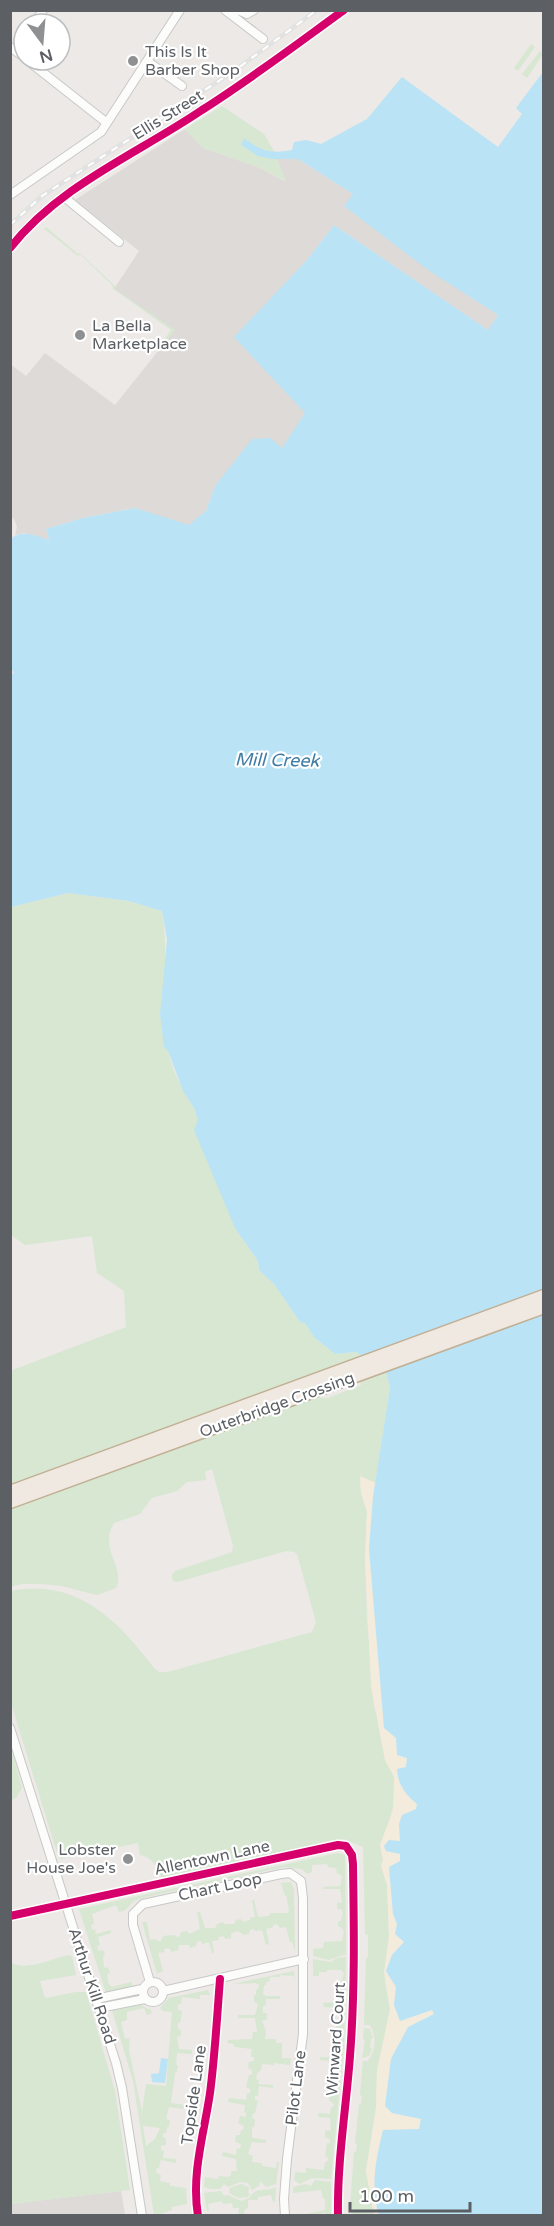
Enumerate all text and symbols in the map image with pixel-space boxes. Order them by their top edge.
north arrow [12,12,72,72]
place label: This Is It Barber Shop [145,42,240,80]
text: N [37,44,55,67]
marker: This Is It Barber Shop [126,54,140,68]
street label: Ellis Street [129,85,207,145]
place label: La Bella Marketplace [92,316,187,354]
marker: La Bella Marketplace [73,328,87,342]
water label: Mill Creek [235,748,321,772]
street label: Outerbridge Crossing [197,1368,357,1442]
street label: Allentown Lane [152,1836,272,1880]
place label: Lobster House Joe's [26,1840,117,1878]
marker: Lobster House Joe's [121,1852,135,1866]
street label: Chart Loop [176,1868,264,1906]
street label: Arthur Kill Road [64,1925,120,2047]
street label: Winward Court [322,1981,350,2097]
street label: Topside Lane [177,2044,211,2146]
street label: Pilot Lane [281,2049,311,2127]
scale bar [350,2175,470,2213]
text: 100 m [359,2185,414,2207]

